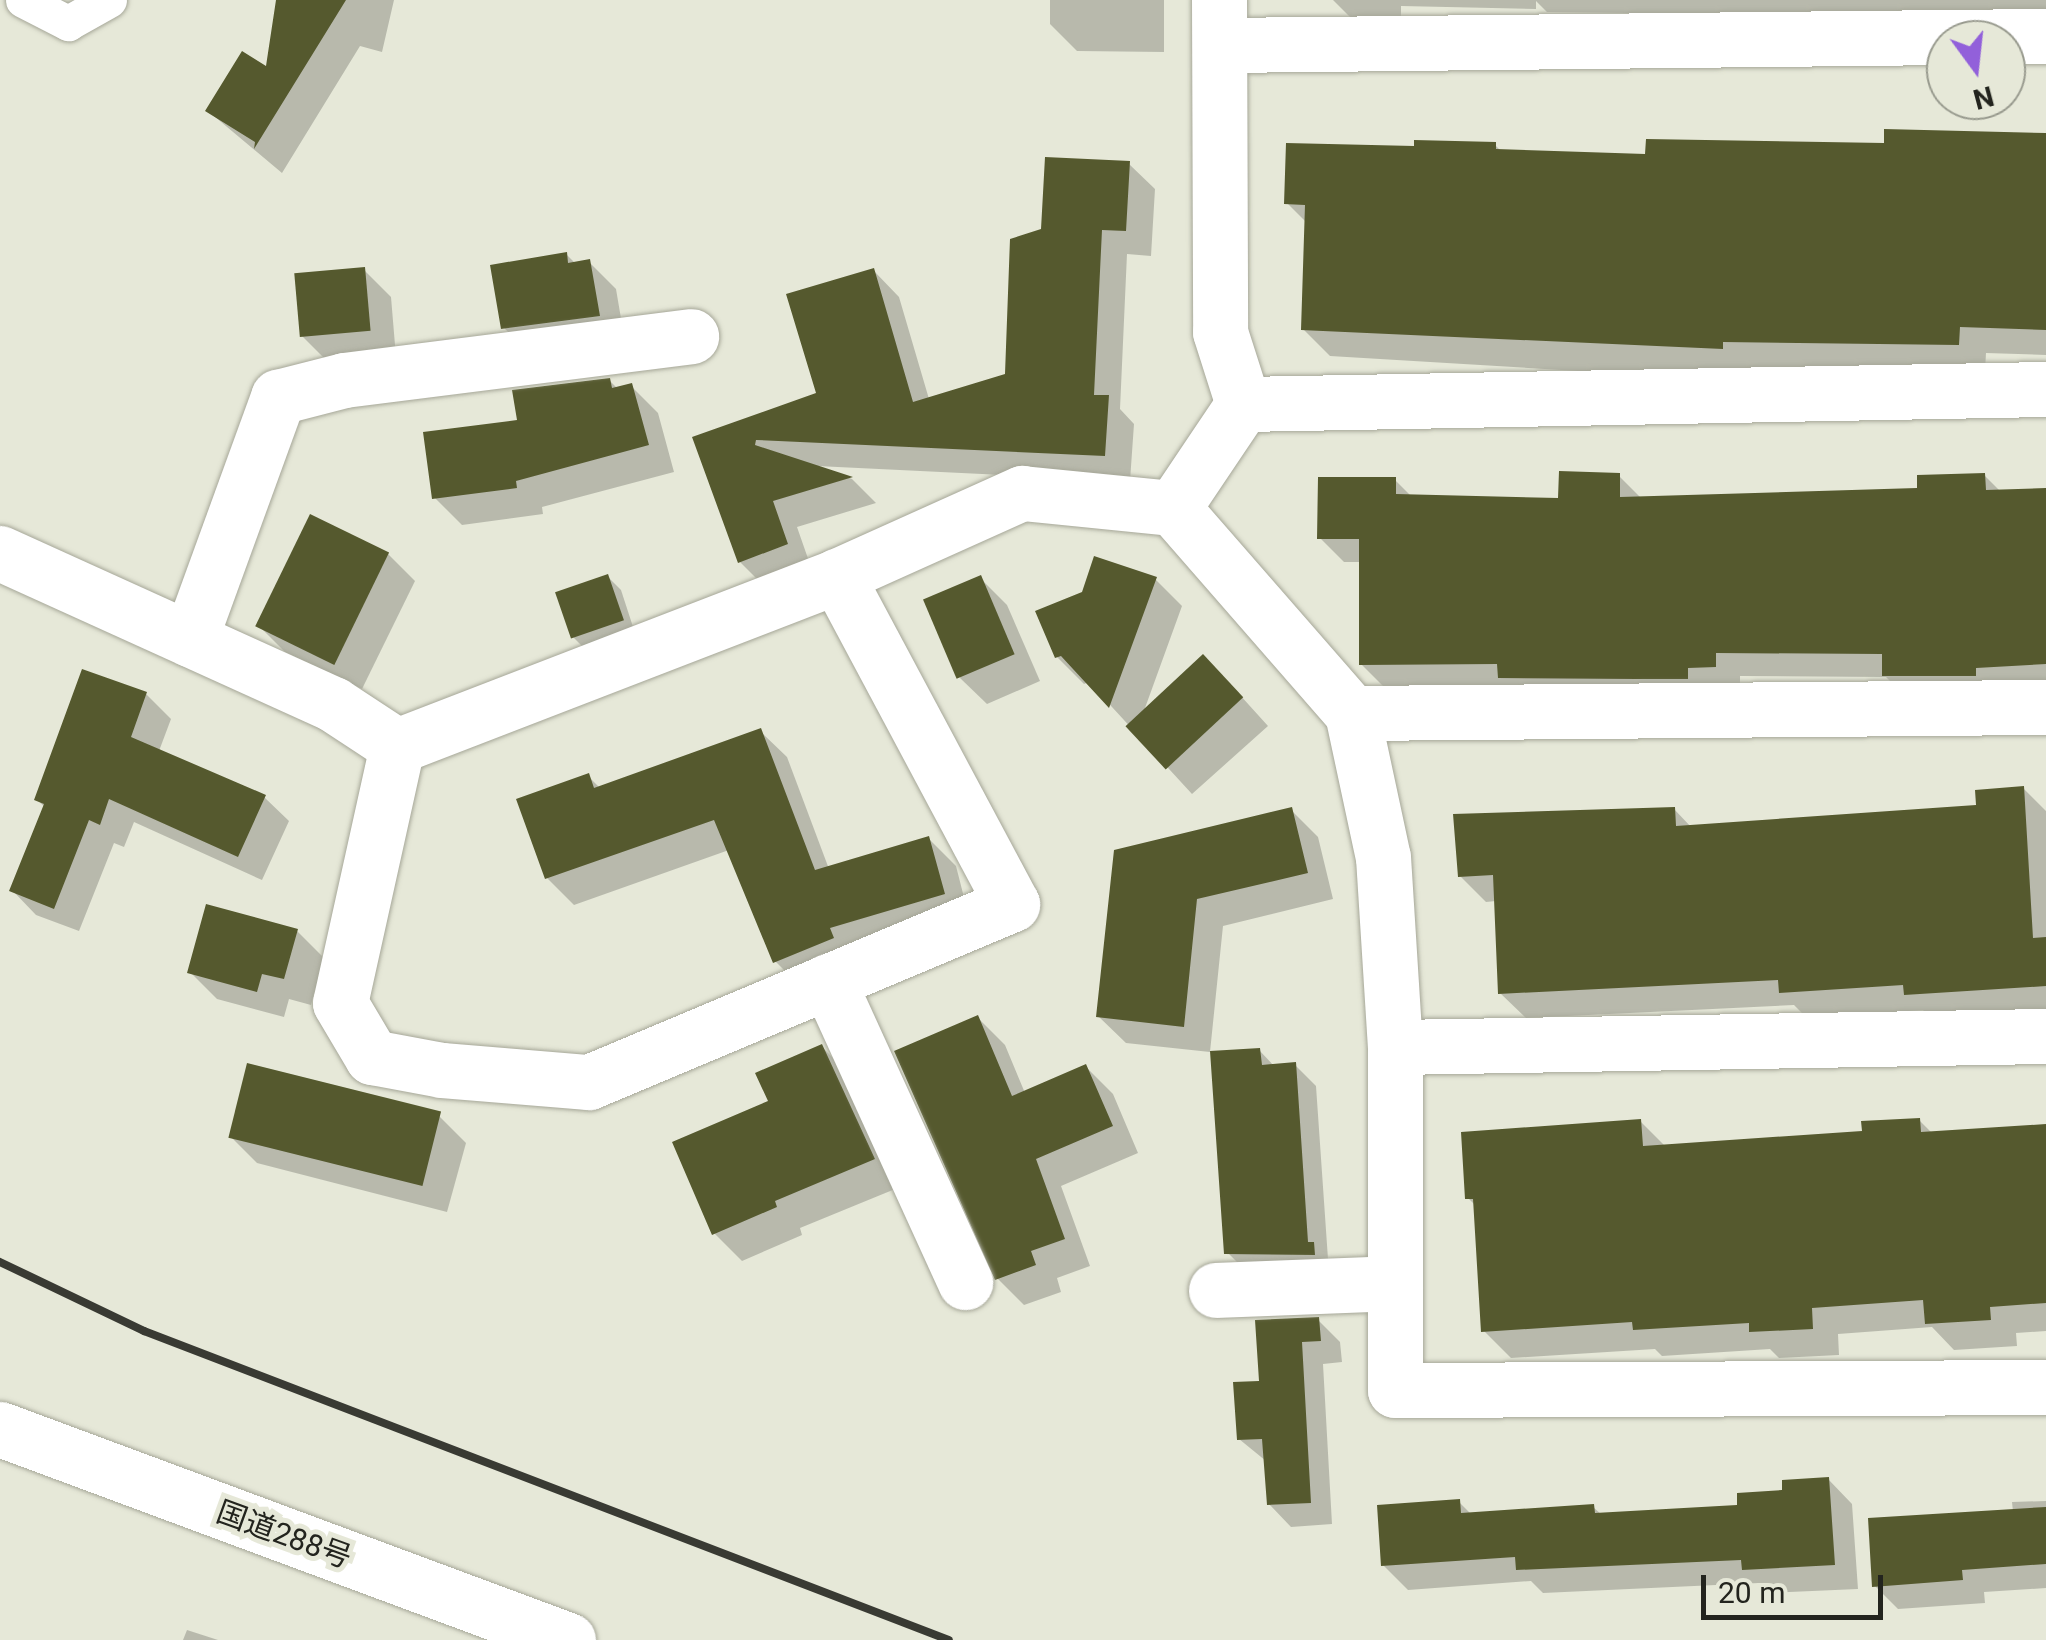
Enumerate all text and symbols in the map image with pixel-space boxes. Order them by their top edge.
north arrow [1926,20,2026,120]
text: N [1970,79,1997,116]
street label: 国道288号 [212,1494,356,1576]
scale bar [1706,1555,1888,1617]
text: 20 m [1718,1575,1785,1610]

